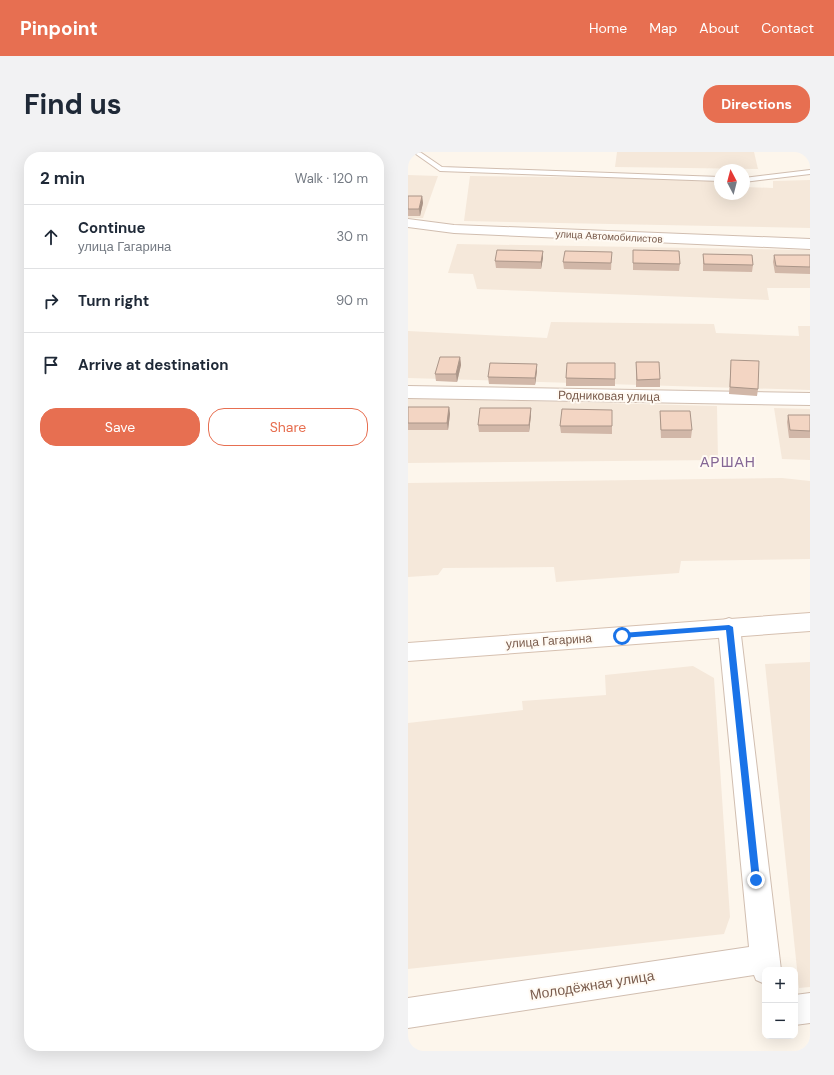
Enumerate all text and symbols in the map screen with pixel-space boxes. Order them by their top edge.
text: Pinpoint [20,16,98,41]
text: Home [589,19,627,37]
text: Map [649,19,677,37]
text: About [699,19,739,37]
text: Contact [761,19,814,37]
button: Directions [703,85,810,123]
text: Find us [24,86,122,123]
north arrow [714,164,750,200]
text: 2 min [40,167,85,189]
text: Walk · 120 m [295,170,368,187]
text: Continue [78,218,146,238]
icon: ahead [40,226,62,248]
street label: улица Автомобилистов [555,227,663,246]
text: 30 m [336,228,368,245]
text: улица Гагарина [78,238,171,255]
icon: right [40,290,62,312]
text: Turn right [78,291,149,311]
text: 90 m [336,292,368,309]
icon: arrive [40,354,62,376]
text: Arrive at destination [78,355,229,375]
street label: Родниковая улица [558,387,660,405]
button: Save [40,408,200,446]
button: Share [208,408,368,446]
district label: АРШАН [700,453,756,471]
route start [613,627,631,645]
street label: улица Гагарина [505,630,593,652]
route end [747,871,765,889]
street label: Молодёжная улица [528,966,656,1004]
map controls [762,967,798,1039]
button: + [762,967,798,1003]
button: − [762,1003,798,1039]

